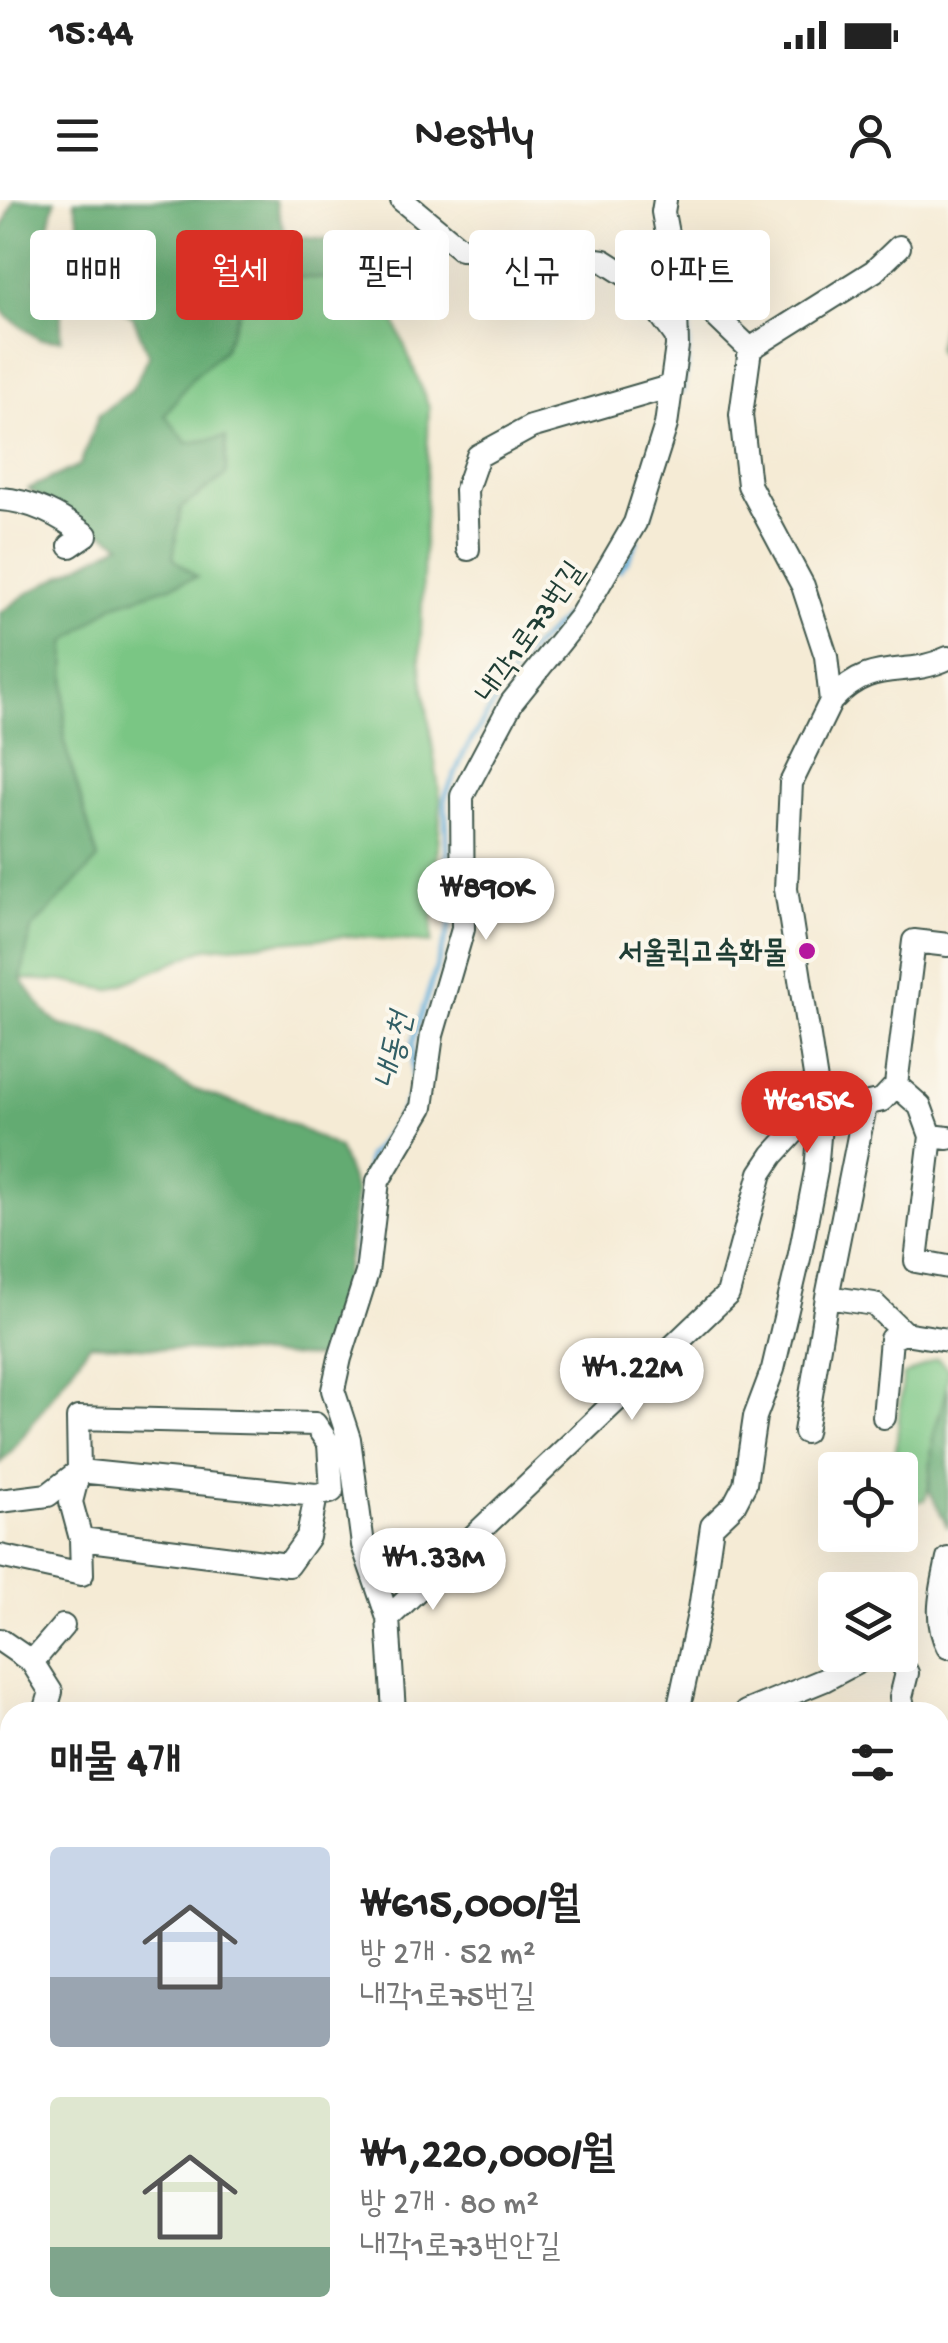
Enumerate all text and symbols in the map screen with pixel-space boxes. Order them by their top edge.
text: 15:44 [50,13,133,57]
icon: menu [50,108,105,163]
icon: person [843,108,898,163]
text: Nestly [414,109,534,162]
chip: 매매 [30,230,156,320]
chip: 월세 [176,230,303,320]
chip: 필터 [323,230,449,320]
chip: 신규 [469,230,595,320]
chip: 아파트 [615,230,770,320]
street label: 내각1로73번길 [471,556,594,711]
pin: ₩890K [416,858,556,943]
text: ₩890K [439,871,533,909]
place label: 서울퀵고속화물 [618,937,787,973]
marker: 서울퀵고속화물 [796,940,818,962]
water label: 내동천 [370,1006,424,1093]
pin: ₩615K [737,1071,877,1156]
text: ₩615K [763,1084,851,1122]
pin: ₩1.22M [551,1338,713,1423]
text: ₩1.22M [582,1351,682,1389]
map controls [818,1452,918,1672]
button: locate [818,1452,918,1552]
pin: ₩1.33M [352,1528,514,1613]
text: ₩1.33M [382,1541,484,1579]
button: layers [818,1572,918,1672]
icon: filters [845,1735,900,1790]
text: 매물 4개 [50,1741,181,1790]
text: ₩615,000/월 [360,1883,580,1932]
icon: home [130,1887,250,2007]
text: 방 2개 · 52 m² [360,1937,535,1975]
text: 내각1로75번길 [360,1980,535,2018]
text: ₩1,220,000/월 [360,2133,615,2182]
icon: home [130,2137,250,2257]
text: 방 2개 · 80 m² [360,2187,539,2225]
text: 내각1로73번안길 [360,2230,561,2268]

